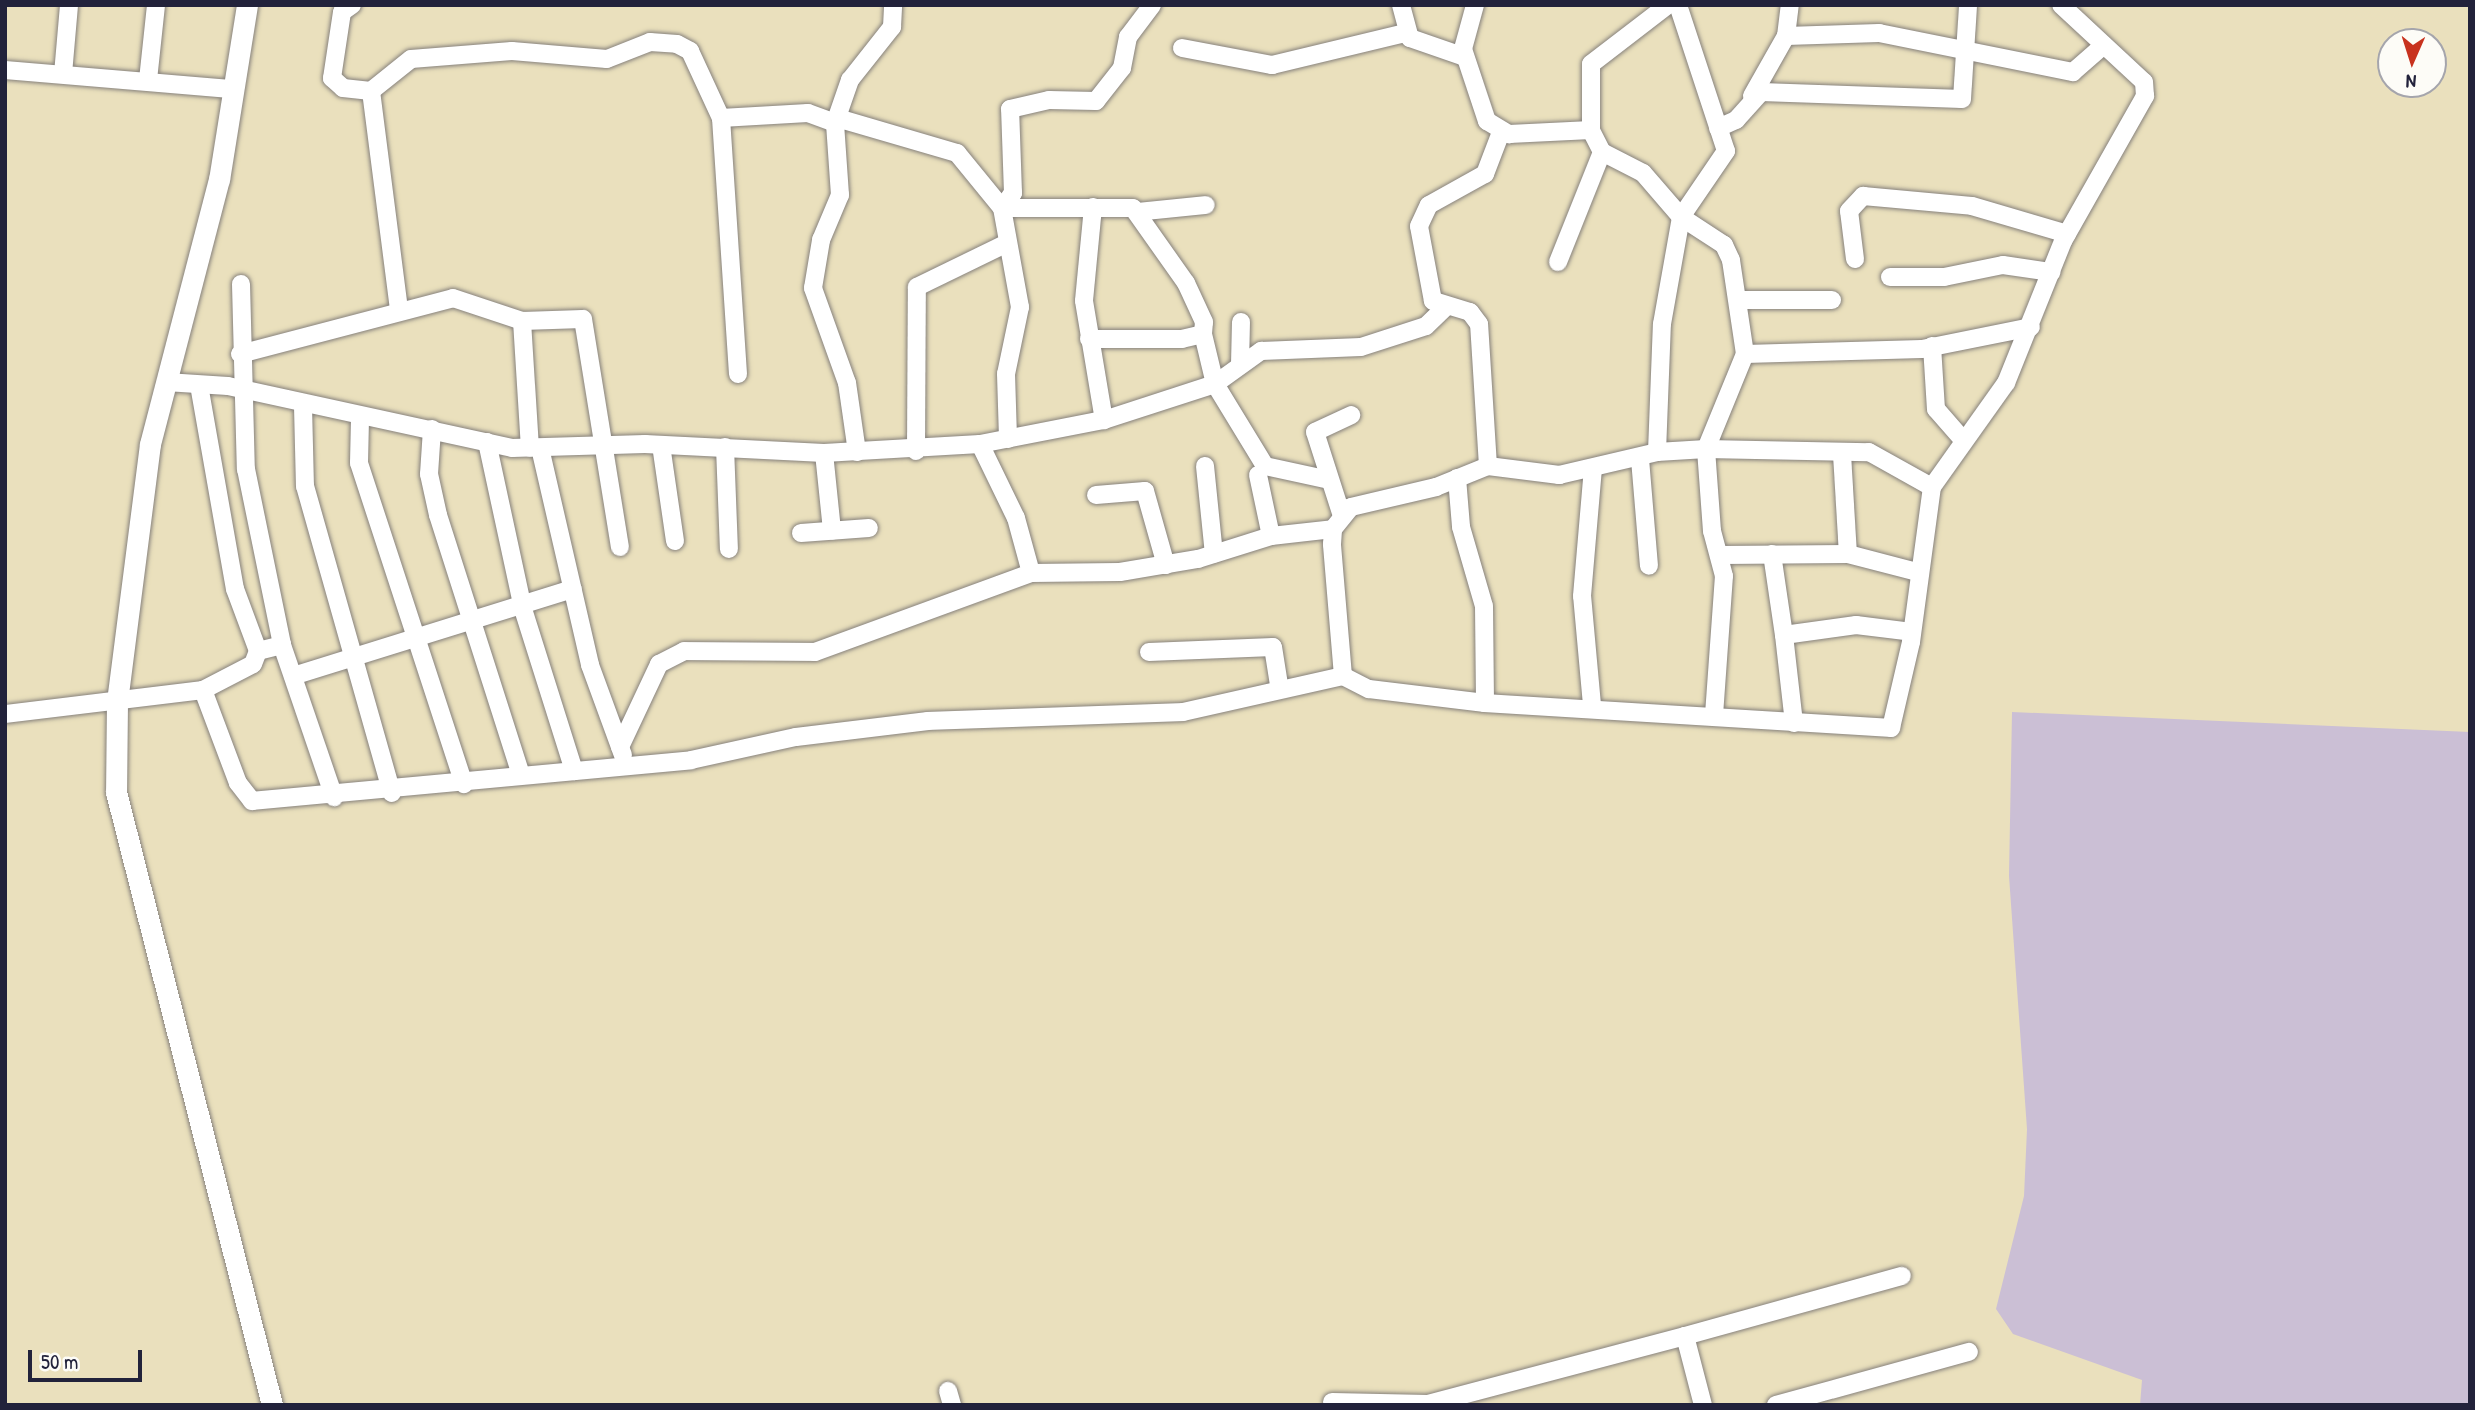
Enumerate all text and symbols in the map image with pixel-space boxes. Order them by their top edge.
north arrow [2377,28,2447,98]
text: N [2405,69,2417,95]
scale bar [32,1336,145,1380]
text: 50 m [41,1347,78,1376]

